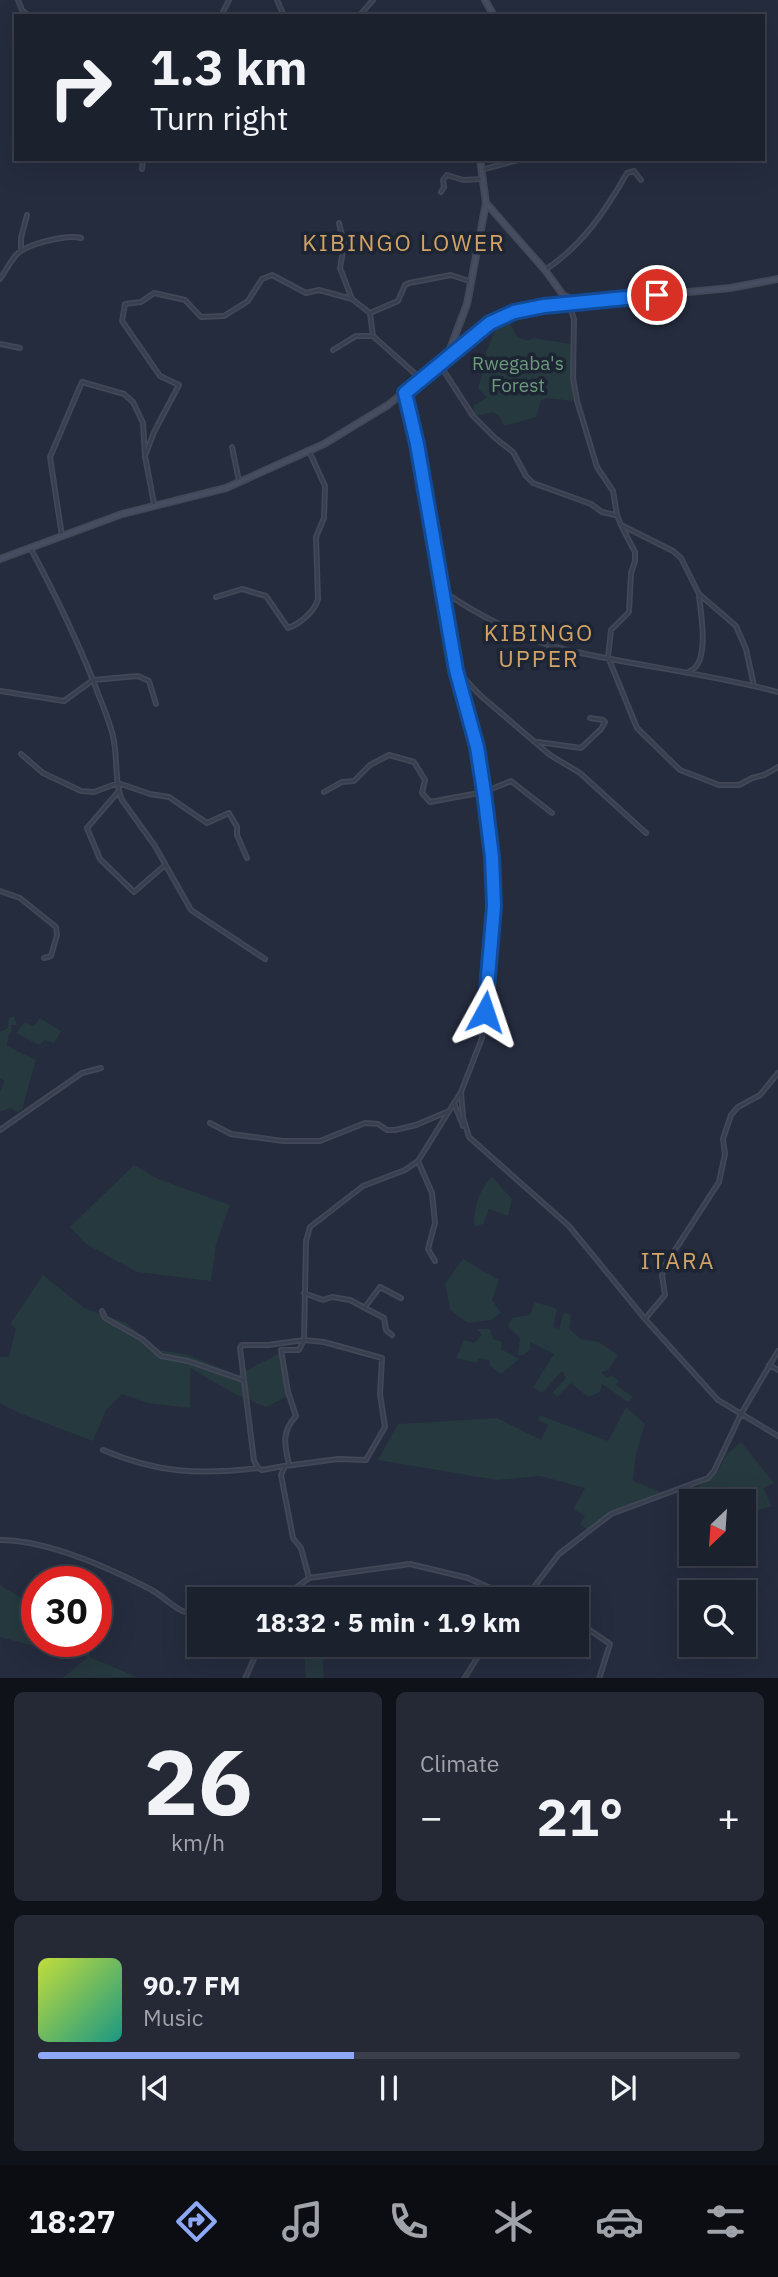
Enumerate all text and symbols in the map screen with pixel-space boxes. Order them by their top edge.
text: 1.3 km [150,35,308,98]
icon: right [35,42,126,133]
text: Turn right [150,97,288,139]
district label: KIBINGO LOWER [302,227,506,257]
pin [627,265,687,325]
icon: arrive [638,276,676,314]
park label: Rwegaba's Forest [472,351,564,397]
district label: KIBINGO UPPER [484,617,594,673]
position arrow [448,975,522,1049]
district label: ITARA [641,1245,715,1275]
north arrow [679,1489,756,1566]
map controls [679,1489,756,1657]
speed limit sign: 30 [21,1566,112,1657]
button: search [679,1580,756,1657]
text: 18:32 · 5 min · 1.9 km [255,1605,521,1639]
text: 26 [143,1722,253,1840]
text: Climate [420,1748,499,1778]
text: 21° [537,1783,623,1850]
text: − [420,1792,443,1841]
text: + [717,1792,740,1841]
text: km/h [171,1827,225,1857]
text: 90.7 FM [143,1968,241,2002]
text: Music [143,2002,203,2032]
icon: previous [136,2069,174,2107]
icon: pause [370,2069,408,2107]
icon: next [604,2069,642,2107]
icon: directions [172,2197,221,2246]
icon: music [278,2197,327,2246]
icon: phone [384,2197,433,2246]
icon: climate [489,2197,538,2246]
icon: car [595,2197,644,2246]
icon: filters [701,2197,750,2246]
text: 18:27 [28,2200,116,2242]

